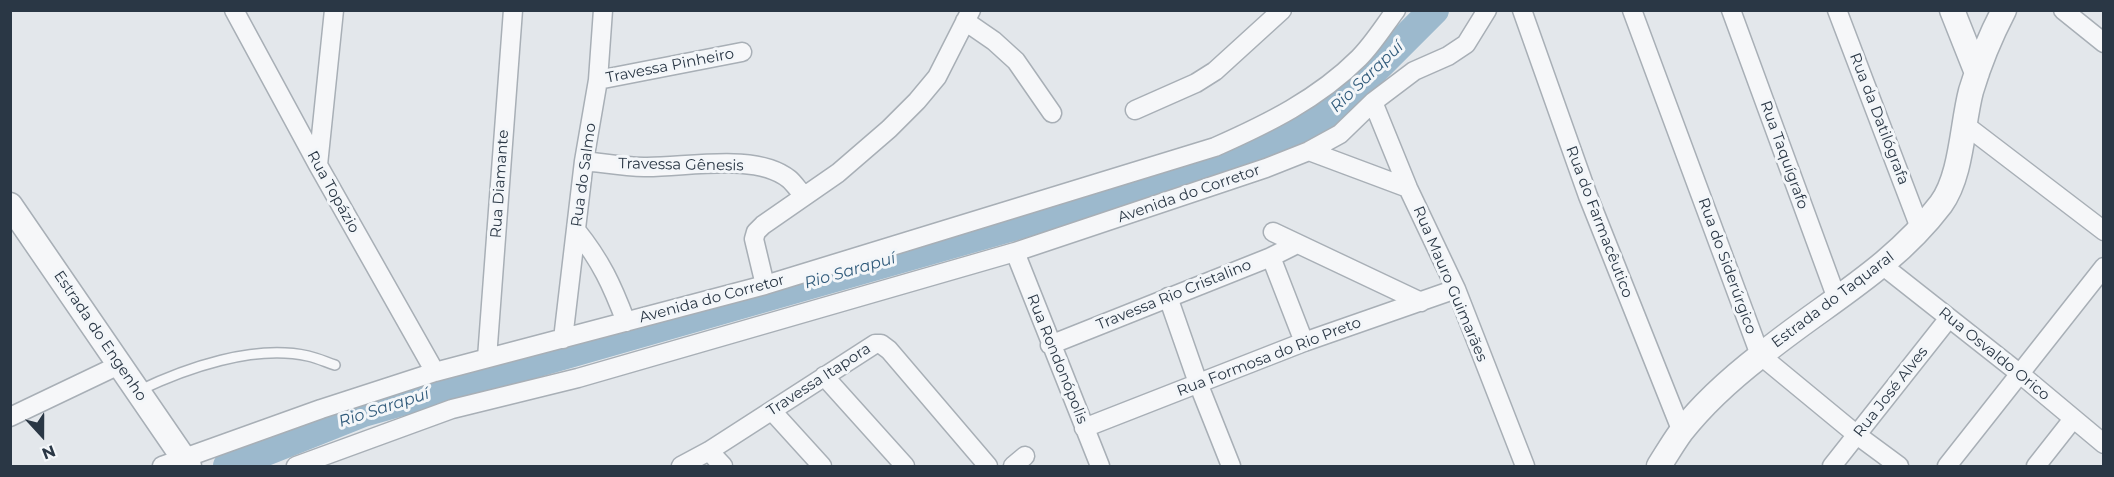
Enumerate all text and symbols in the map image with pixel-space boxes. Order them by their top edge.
water label: Rio Sarapuí [1327,38,1407,116]
street label: Travessa Pinheiro [604,45,736,87]
street label: Rua da Datilógrafa [1846,51,1912,187]
street label: Rua Taquígrafo [1756,98,1812,212]
street label: Rua do Salmo [568,122,600,228]
street label: Rua Diamante [487,129,513,239]
street label: Rua do Farmacêutico [1562,144,1636,300]
street label: Rua Topázio [303,148,363,236]
street label: Travessa Gênesis [618,155,744,175]
street label: Avenida do Corretor [1115,161,1263,227]
street label: Rua do Siderúrgico [1694,195,1760,337]
street label: Rua Mauro Guimarães [1409,204,1491,364]
street label: Estrada do Taquaral [1768,248,1898,352]
water label: Rio Sarapuí [802,249,898,293]
street label: Travessa Rio Cristalino [1094,256,1254,334]
street label: Estrada do Engenho [50,267,150,405]
street label: Avenida do Corretor [637,271,787,327]
street label: Rua Rondonópolis [1023,292,1091,426]
street label: Rua Osvaldo Orico [1935,304,2053,404]
street label: Rua Formosa do Rio Preto [1174,313,1364,401]
street label: Travessa Itapora [764,340,874,420]
street label: Rua José Alves [1850,343,1932,441]
water label: Rio Sarapuí [336,384,432,432]
north arrow [12,405,72,465]
text: N [39,441,58,463]

